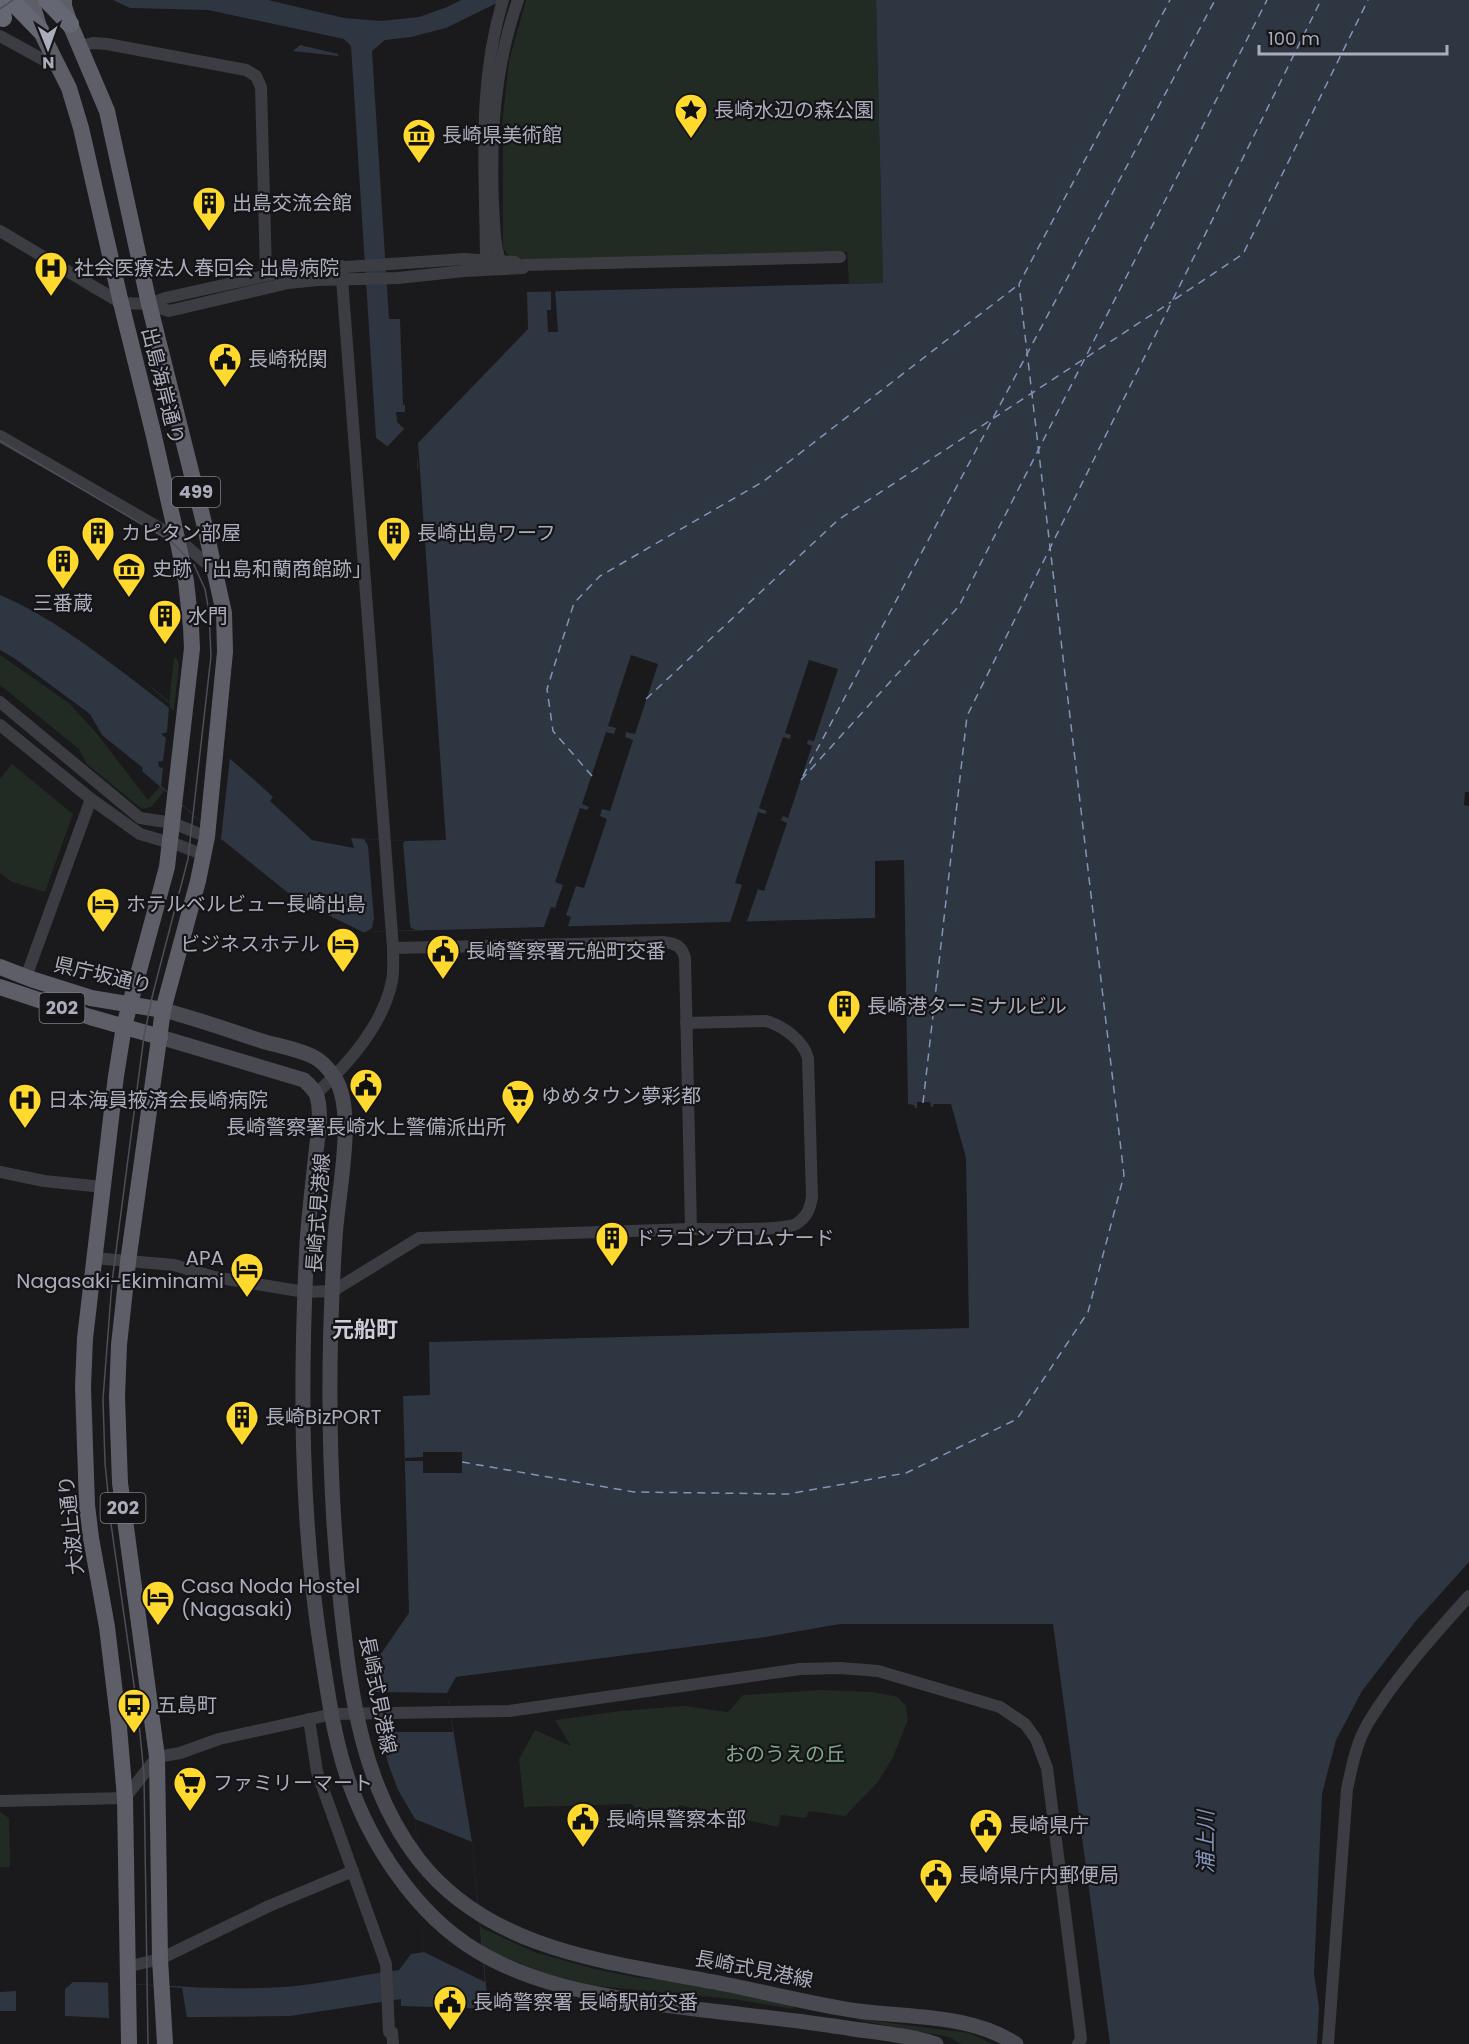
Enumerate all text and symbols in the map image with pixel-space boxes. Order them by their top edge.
north arrow [18,18,78,78]
scale bar [1259,18,1446,56]
text: 100 m [1268,26,1320,51]
text: N [42,51,54,74]
place icon: 長崎水辺の森公園 [673,92,709,139]
place label: 長崎水辺の森公園 [714,96,874,124]
museum icon: 長崎県美術館 [401,117,437,164]
place label: 長崎県美術館 [442,121,562,149]
building icon: 出島交流会館 [191,185,227,232]
place label: 出島交流会館 [232,189,352,217]
hospital icon: 社会医療法人春回会 出島病院 [33,250,69,297]
place label: 社会医療法人春回会 出島病院 [74,254,339,282]
street label: 出島海岸通り [135,324,191,448]
public building icon: 長崎税関 [207,341,243,388]
place label: 長崎税関 [248,345,328,373]
road number: 499 [172,477,220,507]
building icon: カピタン部屋 [80,515,116,562]
building icon: 長崎出島ワーフ [376,515,412,562]
place label: カピタン部屋 [121,519,241,547]
place label: 長崎出島ワーフ [417,519,556,547]
building icon: 三番蔵 [45,543,81,590]
museum icon: 史跡「出島和蘭商館跡」 [111,551,147,598]
place label: 史跡「出島和蘭商館跡」 [152,555,372,583]
place label: 三番蔵 [33,589,93,617]
building icon: 水門 [147,598,183,645]
place label: 水門 [188,602,228,630]
hotel icon: ホテルベルビュー長崎出島 [85,886,121,933]
place label: ホテルベルビュー長崎出島 [126,890,366,918]
hotel icon: ビジネスホテル [325,926,361,973]
place label: ビジネスホテル [180,930,320,958]
public building icon: 長崎警察署元船町交番 [425,933,461,980]
place label: 長崎警察署元船町交番 [466,937,666,965]
street label: 県庁坂通り [51,950,155,1000]
building icon: 長崎港ターミナルビル [826,988,862,1035]
place label: 長崎港ターミナルビル [867,992,1067,1020]
road number: 202 [40,993,84,1023]
public building icon: 長崎警察署長崎水上警備派出所 [348,1067,384,1114]
supermarket icon: ゆめタウン夢彩都 [500,1078,536,1125]
hospital icon: 日本海員掖済会長崎病院 [7,1082,43,1129]
place label: ゆめタウン夢彩都 [541,1082,701,1110]
place label: 日本海員掖済会長崎病院 [48,1086,268,1114]
place label: 長崎警察署長崎水上警備派出所 [226,1113,506,1141]
street label: 長崎式見港線 [300,1152,336,1274]
building icon: ドラゴンプロムナード [594,1220,630,1267]
place label: ドラゴンプロムナード [635,1224,834,1252]
place label: APA Nagasaki-Ekiminami [16,1244,224,1295]
hotel icon: APA Nagasaki-Ekiminami [229,1251,265,1298]
district label: 元船町 [332,1314,398,1345]
building icon: 長崎BizPORT [224,1399,260,1446]
place label: 長崎BizPORT [265,1403,382,1431]
street label: 大波止通り [52,1474,90,1576]
road number: 202 [100,1493,146,1523]
place label: Casa Noda Hostel (Nagasaki) [181,1572,360,1623]
hotel icon: Casa Noda Hostel (Nagasaki) [140,1579,176,1626]
street label: 長崎式見港線 [353,1633,403,1757]
bus stop icon: 五島町 [116,1687,152,1734]
place label: 五島町 [157,1691,217,1719]
park label: おのうえの丘 [725,1740,845,1768]
supermarket icon: ファミリーマート [172,1765,208,1812]
place label: ファミリーマート [213,1769,373,1797]
public building icon: 長崎県警察本部 [565,1801,601,1848]
place label: 長崎県警察本部 [606,1805,746,1833]
public building icon: 長崎県庁 [968,1807,1004,1854]
water label: 浦上川 [1191,1809,1220,1874]
place label: 長崎県庁 [1009,1811,1089,1839]
public building icon: 長崎県庁内郵便局 [918,1857,954,1904]
place label: 長崎県庁内郵便局 [959,1861,1119,1889]
street label: 長崎式見港線 [692,1944,816,1994]
public building icon: 長崎警察署 長崎駅前交番 [432,1984,468,2031]
place label: 長崎警察署 長崎駅前交番 [473,1988,698,2016]

